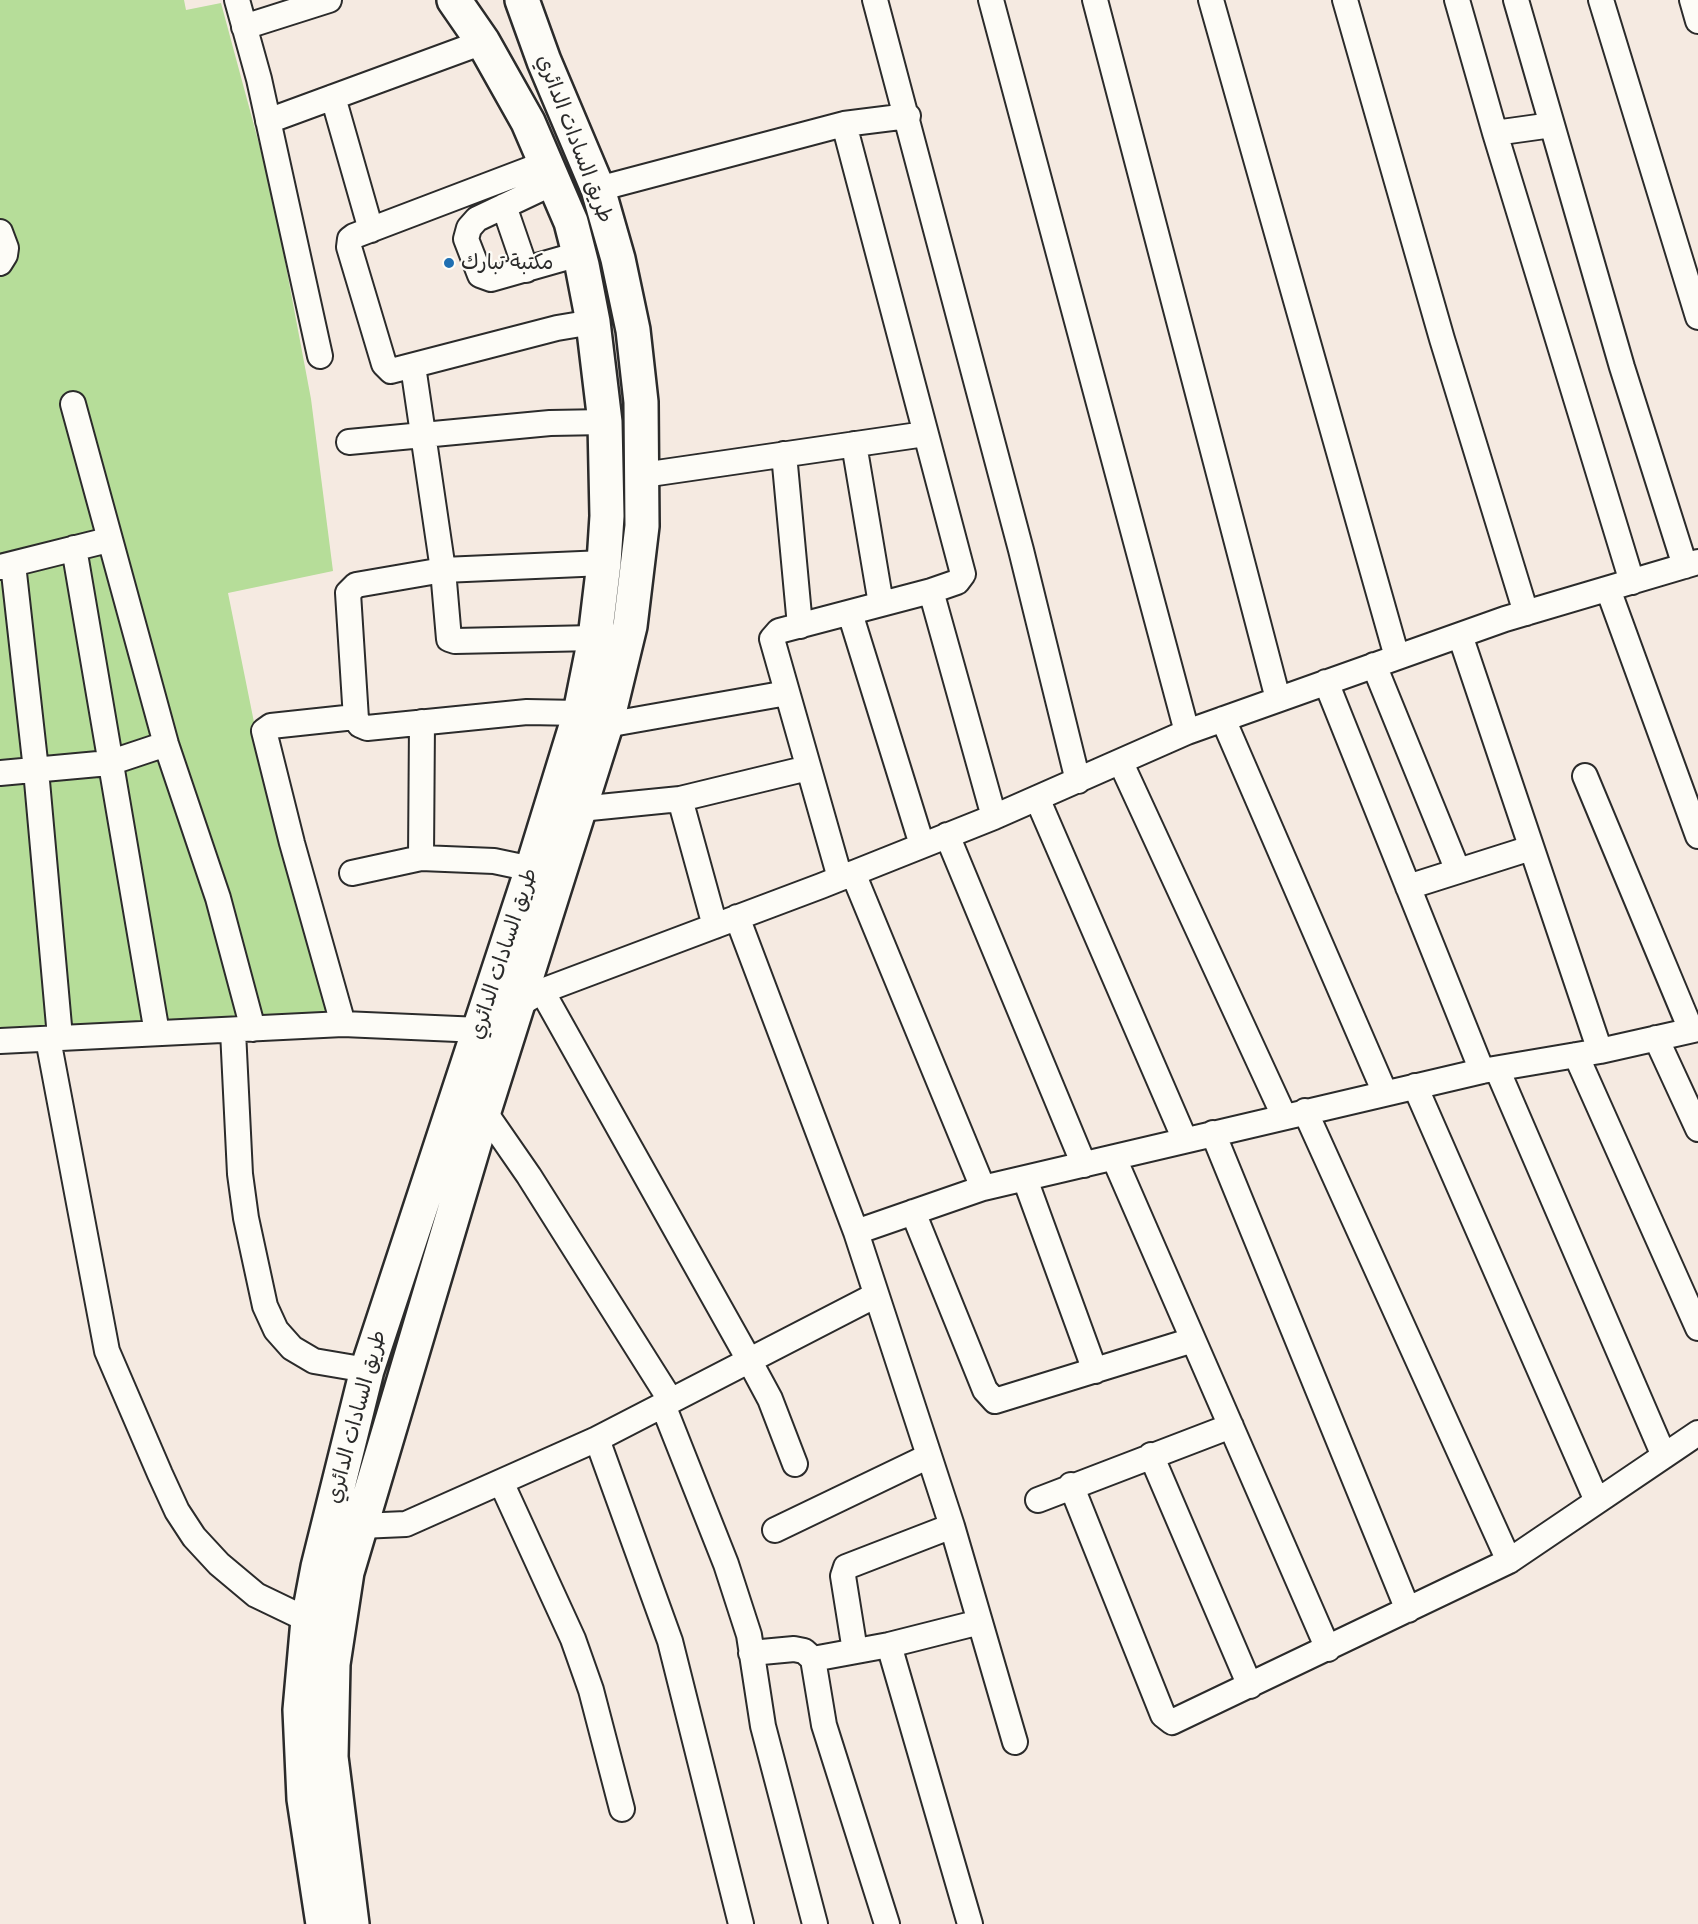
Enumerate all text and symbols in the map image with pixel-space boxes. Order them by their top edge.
street label: طريق السادات الدائري [530,51,618,227]
place label: مكتبة تبارك [461,250,554,276]
marker: مكتبة تبارك [442,256,456,270]
street label: طريق السادات الدائري [464,865,544,1043]
street label: طريق السادات الدائري [322,1328,392,1506]

